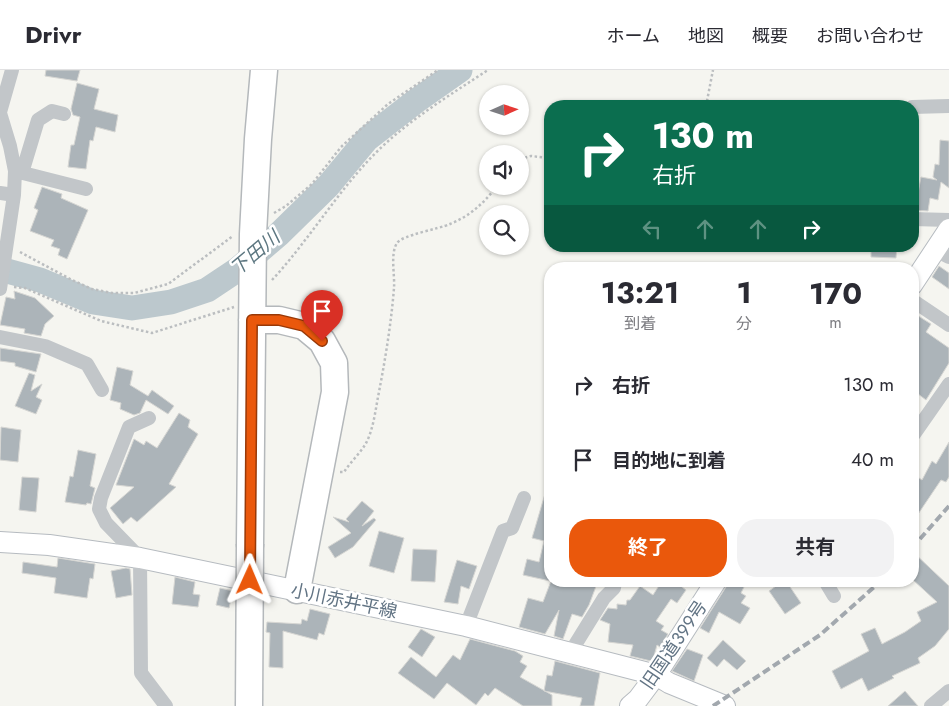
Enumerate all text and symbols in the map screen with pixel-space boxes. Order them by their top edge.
text: Drivr [25,17,82,52]
text: ホーム [607,23,660,49]
text: 地図 [688,23,724,49]
text: 概要 [752,23,788,49]
text: お問い合わせ [816,23,924,49]
north arrow [479,85,529,135]
map controls [479,85,529,255]
text: 130 m [652,111,754,161]
icon: right [569,120,634,185]
button: sound [479,145,529,195]
text: 右折 [652,159,696,191]
button: search [479,205,529,255]
icon: left [638,215,666,243]
icon: ahead [691,215,719,243]
icon: ahead [744,215,772,243]
icon: right [797,215,825,243]
water label: 下田川 [224,223,287,282]
text: 13:21 [601,271,679,314]
text: 1 [736,271,752,314]
text: 170 [809,272,862,315]
pin [301,290,343,341]
icon: arrive [308,297,336,325]
text: m [829,311,842,334]
text: 到着 [624,312,656,335]
text: 分 [736,312,752,335]
icon: right [569,371,597,399]
text: 130 m [843,371,894,398]
text: 右折 [612,372,650,399]
icon: arrive [569,446,597,474]
text: 40 m [851,446,894,473]
text: 目的地に到着 [612,447,726,474]
button: 終了 [569,519,727,577]
button: 共有 [737,519,894,577]
position arrow [223,553,275,605]
street label: 小川赤井平線 [288,577,400,625]
street label: 旧国道399号 [635,595,713,695]

